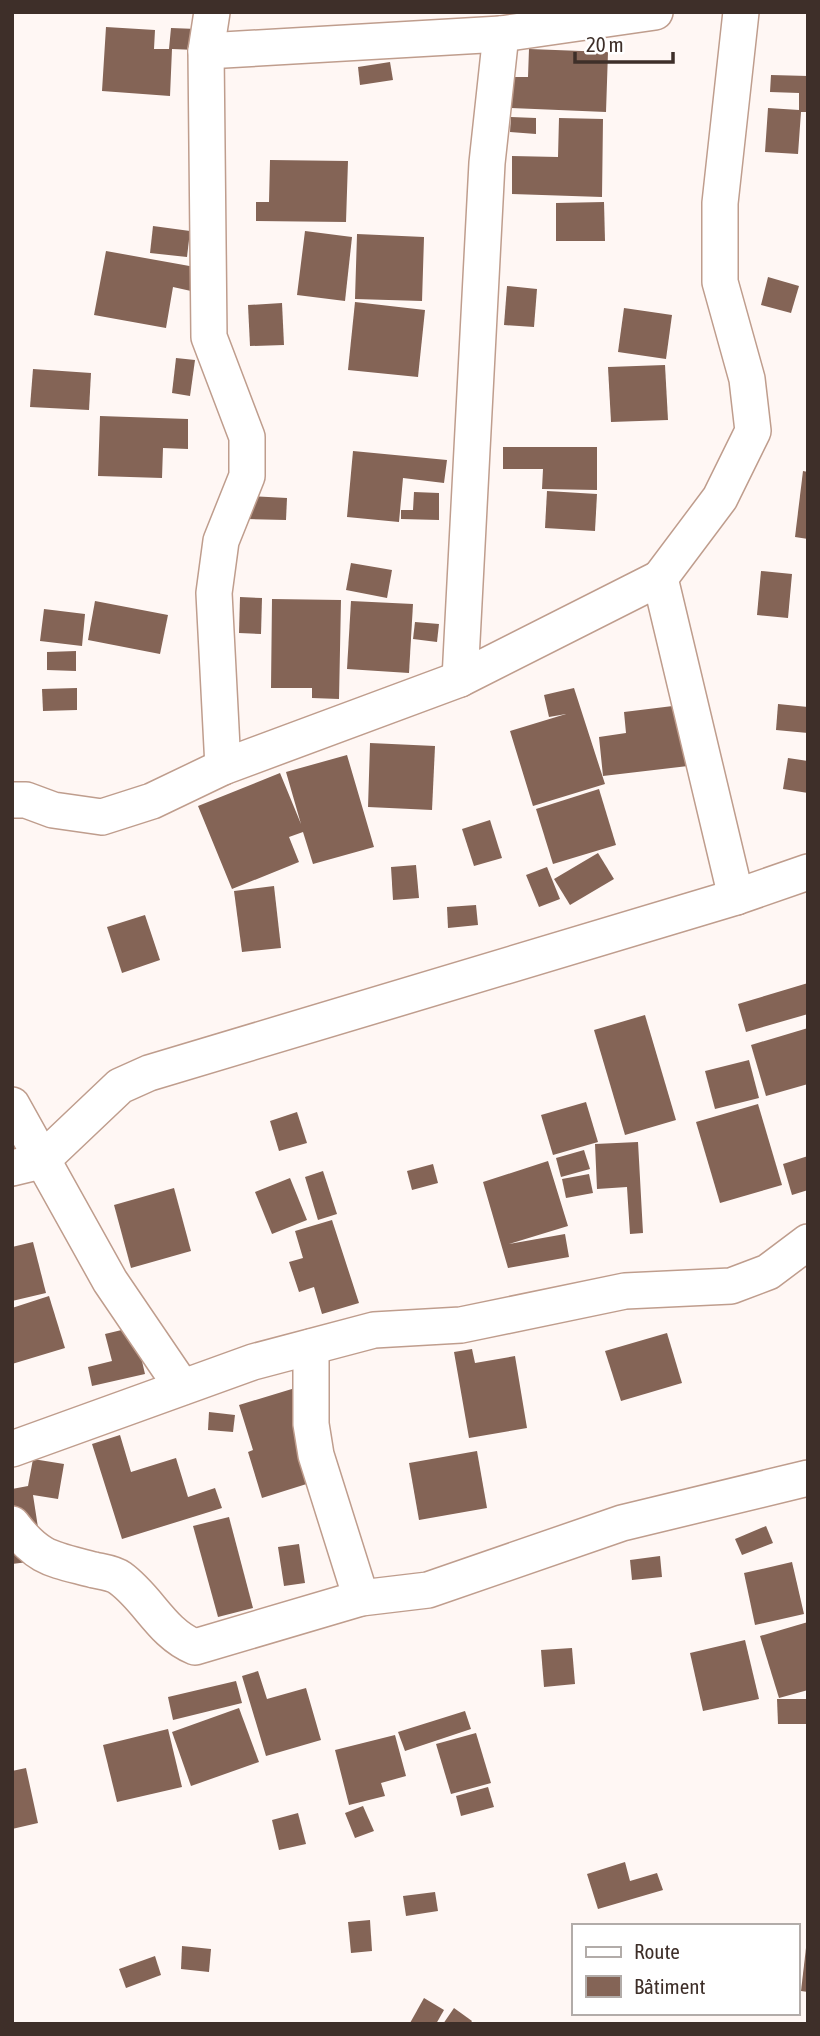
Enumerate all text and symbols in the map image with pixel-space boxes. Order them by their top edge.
scale bar [575,21,673,65]
text: 20 m [586,32,624,56]
legend [572,1924,799,2015]
text: Route [634,1939,680,1963]
text: Bâtiment [634,1974,705,1998]

